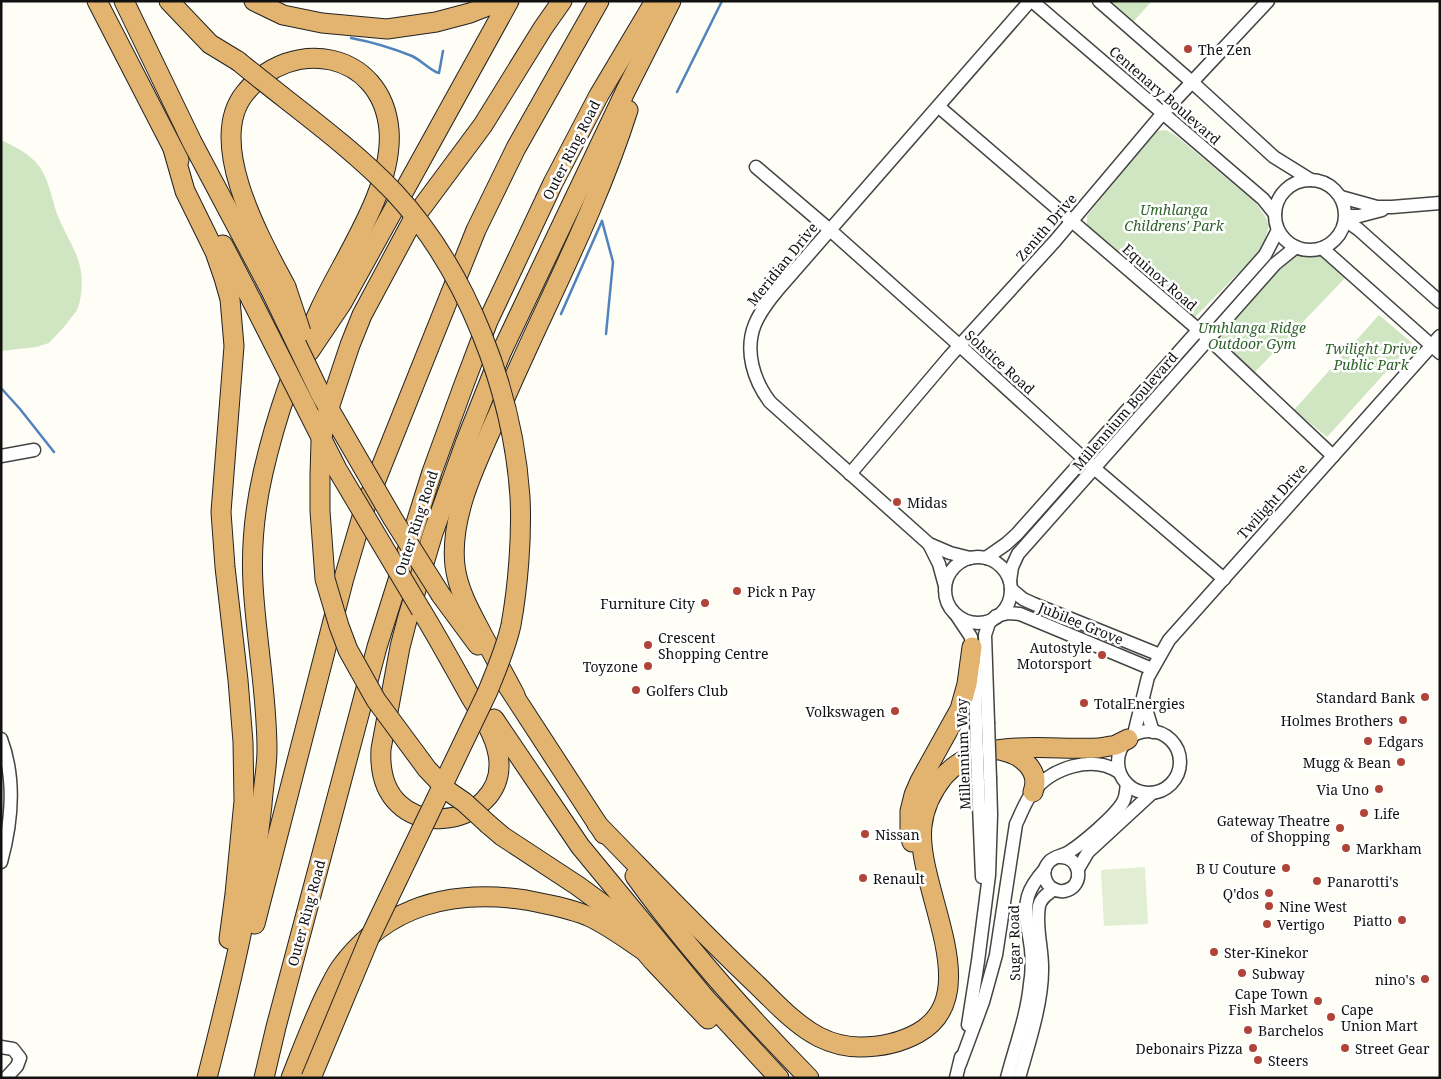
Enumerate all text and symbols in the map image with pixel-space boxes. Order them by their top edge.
place label: The Zen [1198,40,1251,59]
street label: Centenary Boulevard [1105,41,1225,149]
marker: The Zen [1182,43,1194,55]
street label: Outer Ring Road [538,97,605,203]
street label: Zenith Drive [1011,189,1081,265]
park label: Umhlanga Childrens' Park [1124,200,1225,235]
street label: Meridian Drive [742,218,822,310]
street label: Equinox Road [1119,239,1202,315]
park label: Umhlanga Ridge Outdoor Gym [1198,318,1306,353]
street label: Solstice Road [961,326,1039,399]
park label: Twilight Drive Public Park [1324,339,1418,374]
street label: Millennium Boulevard [1068,347,1182,474]
street label: Twilight Drive [1233,459,1311,543]
street label: Outer Ring Road [390,468,442,578]
place label: Midas [907,493,947,512]
marker: Midas [891,496,903,508]
place label: Pick n Pay [747,582,815,601]
marker: Pick n Pay [731,585,743,597]
place label: Furniture City [600,594,695,613]
marker: Furniture City [699,597,711,609]
street label: Jubilee Grove [1035,597,1126,649]
place label: Crescent Shopping Centre [658,628,769,663]
place label: Autostyle Motorsport [1017,638,1092,673]
marker: Crescent Shopping Centre [642,639,654,651]
marker: Autostyle Motorsport [1096,649,1108,661]
place label: Toyzone [583,657,638,676]
marker: Toyzone [642,660,654,672]
place label: Golfers Club [646,681,728,700]
marker: Golfers Club [630,684,642,696]
place label: Standard Bank [1316,688,1416,707]
marker: Standard Bank [1419,691,1431,703]
place label: TotalEnergies [1094,694,1185,713]
marker: TotalEnergies [1078,697,1090,709]
street label: Millennium Way [952,698,974,810]
place label: Volkswagen [805,702,885,721]
marker: Volkswagen [889,705,901,717]
place label: Holmes Brothers [1281,711,1393,730]
marker: Holmes Brothers [1397,714,1409,726]
place label: Edgars [1378,732,1424,751]
marker: Edgars [1362,735,1374,747]
place label: Mugg & Bean [1303,753,1391,772]
marker: Mugg & Bean [1395,756,1407,768]
place label: Via Uno [1316,780,1369,799]
marker: Via Uno [1373,783,1385,795]
place label: Life [1374,804,1400,823]
marker: Life [1358,807,1370,819]
place label: Gateway Theatre of Shopping [1217,811,1330,846]
marker: Gateway Theatre of Shopping [1334,822,1346,834]
place label: Nissan [875,825,920,844]
marker: Nissan [859,828,871,840]
place label: Markham [1356,839,1422,858]
marker: Markham [1340,842,1352,854]
street label: Outer Ring Road [283,857,329,968]
place label: B U Couture [1196,859,1276,878]
marker: B U Couture [1280,862,1292,874]
place label: Renault [873,869,925,888]
marker: Renault [857,872,869,884]
place label: Panarotti's [1327,872,1399,891]
marker: Panarotti's [1311,875,1323,887]
place label: Q'dos [1223,884,1259,903]
marker: Q'dos [1263,887,1275,899]
place label: Nine West [1279,897,1347,916]
marker: Nine West [1263,900,1275,912]
street label: Sugar Road [1004,904,1024,981]
place label: Piatto [1353,911,1392,930]
marker: Piatto [1396,914,1408,926]
place label: Vertigo [1277,915,1325,934]
marker: Vertigo [1261,918,1273,930]
place label: Ster-Kinekor [1224,943,1309,962]
marker: Ster-Kinekor [1208,946,1220,958]
place label: Subway [1252,964,1305,983]
marker: Subway [1236,967,1248,979]
place label: nino's [1375,970,1415,989]
marker: nino's [1419,973,1431,985]
place label: Cape Town Fish Market [1228,984,1308,1019]
marker: Cape Town Fish Market [1312,995,1324,1007]
place label: Cape Union Mart [1341,1000,1418,1035]
marker: Cape Union Mart [1325,1011,1337,1023]
place label: Barchelos [1258,1021,1324,1040]
marker: Barchelos [1242,1024,1254,1036]
place label: Debonairs Pizza [1136,1039,1243,1058]
place label: Street Gear [1355,1039,1430,1058]
marker: Debonairs Pizza [1247,1042,1259,1054]
marker: Street Gear [1339,1042,1351,1054]
place label: Steers [1268,1051,1308,1070]
marker: Steers [1252,1054,1264,1066]

